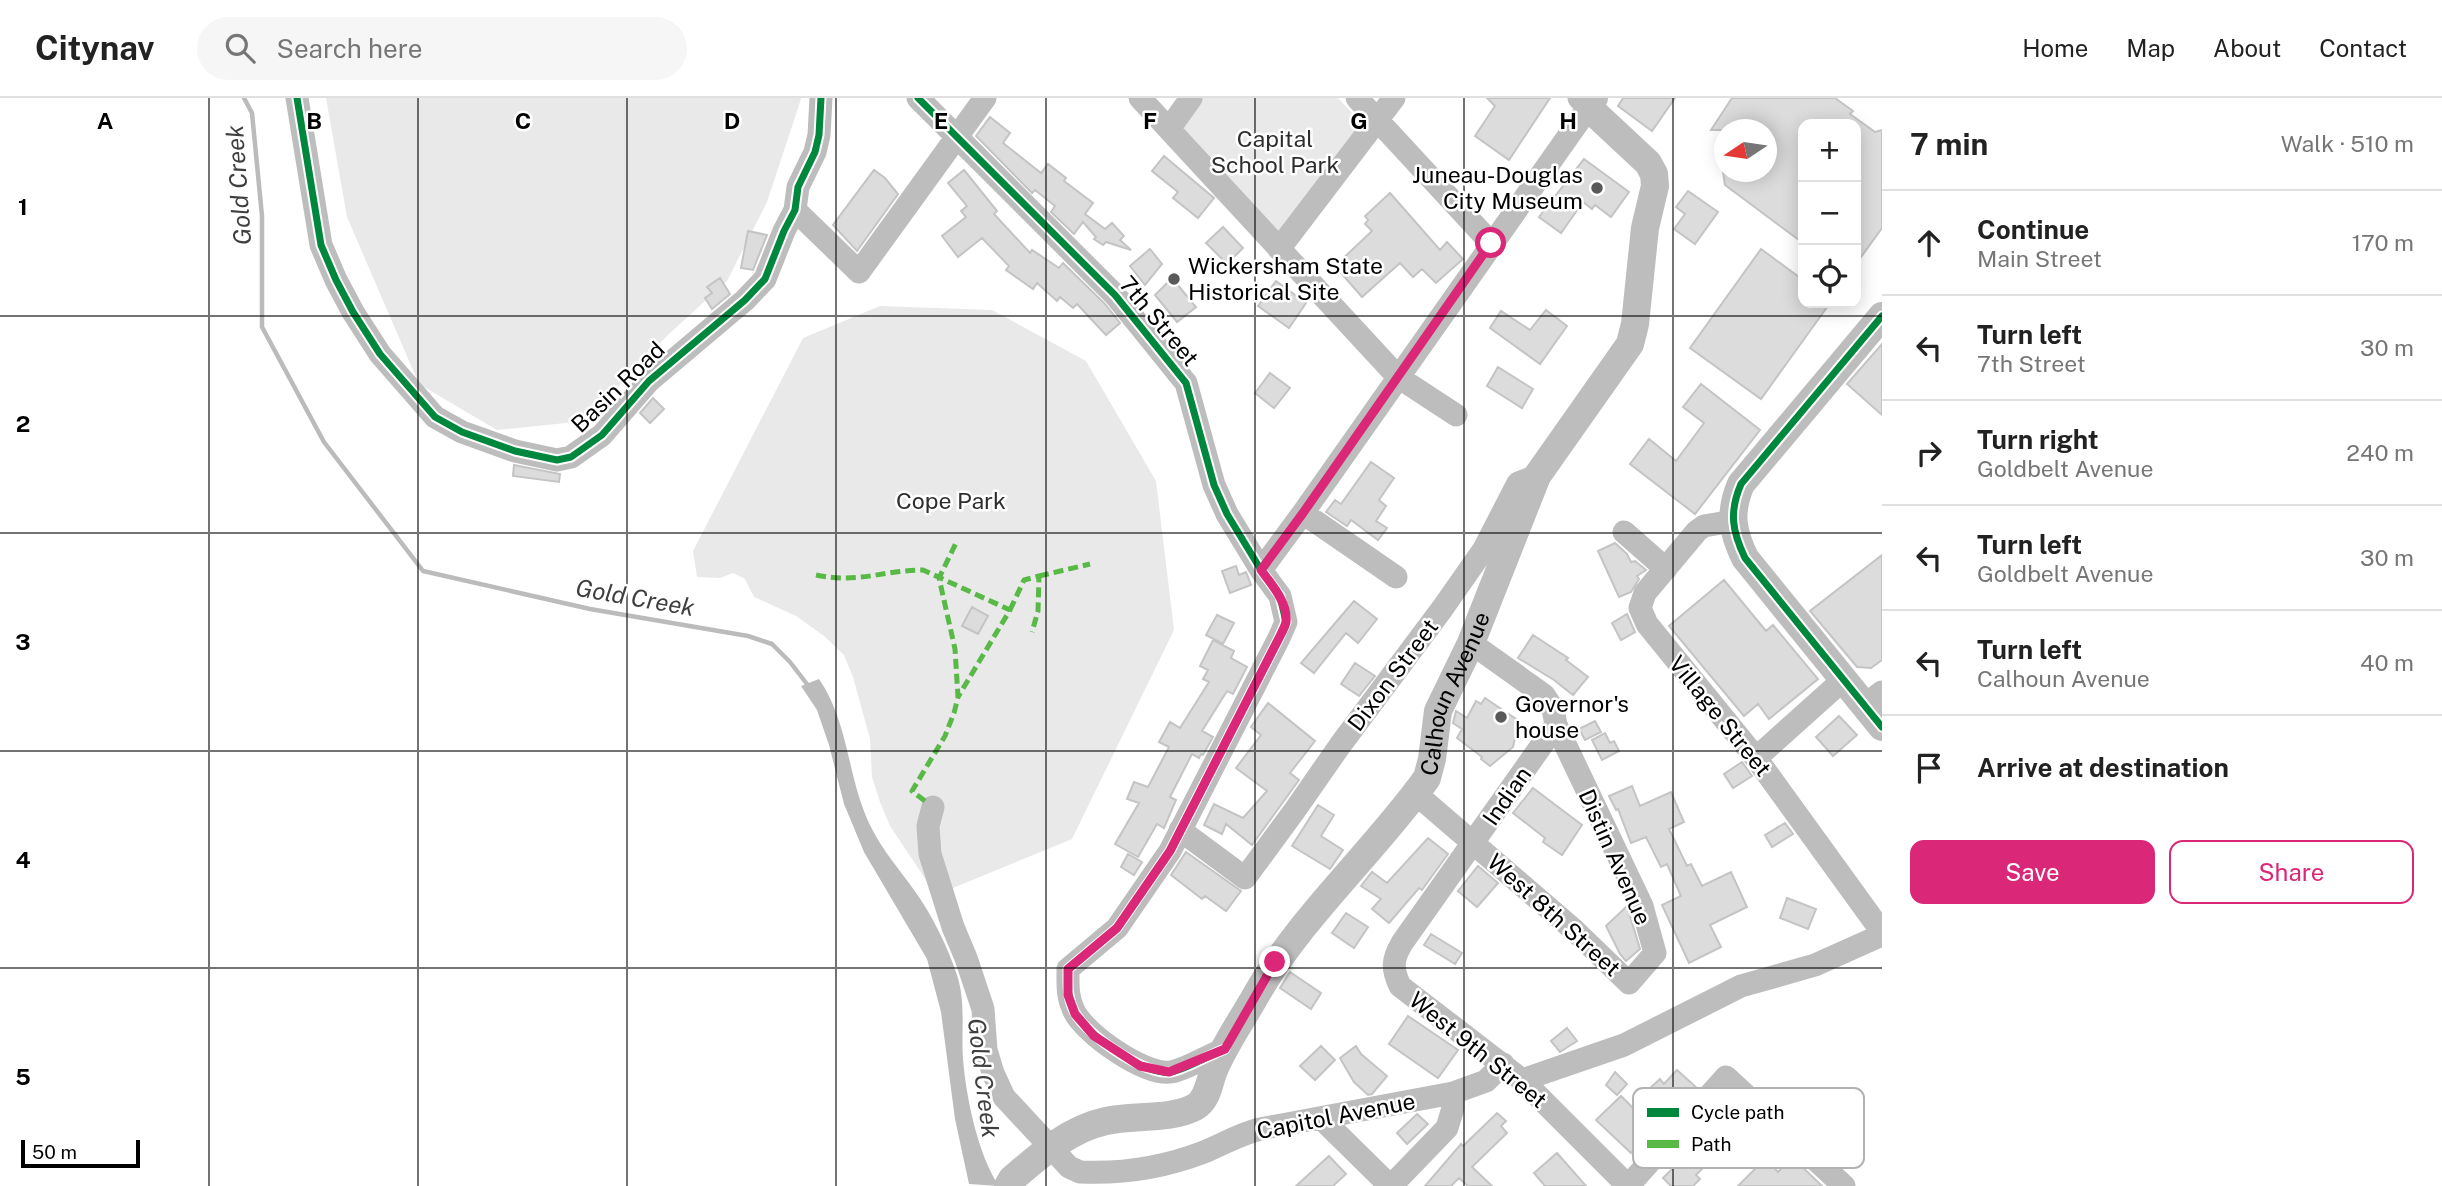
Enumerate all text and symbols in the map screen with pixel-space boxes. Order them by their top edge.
search box [197,17,687,80]
text: Citynav [35,29,155,67]
icon: search [221,29,259,67]
text: Search here [277,33,423,64]
text: Home [2022,34,2088,62]
text: Map [2126,34,2175,62]
text: About [2213,34,2281,62]
text: Contact [2319,34,2407,62]
text: A [97,107,114,134]
text: B [306,107,322,134]
text: C [515,107,531,134]
text: D [724,107,740,134]
text: E [934,107,948,134]
text: F [1143,107,1157,134]
text: G [1350,107,1368,134]
text: H [1559,107,1577,134]
north arrow [1714,119,1777,182]
map controls [1798,119,1861,308]
button: + [1798,119,1861,182]
water label: Gold Creek [220,124,256,246]
park label: Capital School Park [1211,125,1339,178]
text: 7 min [1910,126,1988,162]
text: Walk · 510 m [2281,130,2414,157]
place label: Juneau-Douglas City Museum [1412,161,1583,214]
marker: Juneau-Douglas City Museum [1589,180,1605,196]
button: − [1798,182,1861,245]
text: 1 [18,193,28,220]
text: Continue [1977,214,2089,245]
icon: ahead [1910,224,1948,262]
route start [1475,227,1506,258]
text: 170 m [2352,229,2414,256]
button: locate [1798,245,1861,308]
text: Main Street [1977,245,2102,272]
place label: Wickersham State Historical Site [1188,252,1383,305]
street label: 7th Street [1114,270,1205,371]
marker: Wickersham State Historical Site [1166,271,1182,287]
text: Turn left [1977,319,2082,350]
icon: left [1910,329,1948,367]
text: 30 m [2360,334,2414,361]
street label: Basin Road [566,336,670,438]
text: 7th Street [1977,350,2086,377]
text: 2 [16,410,30,437]
text: Turn right [1977,424,2099,455]
icon: right [1910,434,1948,472]
text: 240 m [2346,439,2414,466]
text: Goldbelt Avenue [1977,455,2154,482]
park label: Cope Park [896,487,1006,514]
text: Turn left [1977,529,2082,560]
icon: left [1910,539,1948,577]
text: 30 m [2360,544,2414,571]
text: Goldbelt Avenue [1977,560,2154,587]
water label: Gold Creek [574,573,697,621]
street label: Calhoun Avenue [1414,608,1495,778]
street label: Dixon Street [1342,613,1443,736]
text: 3 [15,628,31,655]
text: Turn left [1977,634,2082,665]
icon: left [1910,644,1948,682]
text: 40 m [2360,649,2414,676]
street label: Village Street [1664,650,1777,781]
text: Calhoun Avenue [1977,665,2150,692]
place label: Governor's house [1515,690,1629,743]
marker: Governor's house [1493,709,1509,725]
icon: arrive [1910,749,1948,787]
text: Arrive at destination [1977,752,2229,783]
street label: Indian [1477,761,1536,830]
street label: Distin Avenue [1573,785,1657,929]
button: Save [1910,840,2155,904]
button: Share [2169,840,2414,904]
text: 4 [15,846,31,873]
street label: West 8th Street [1482,848,1626,981]
route end [1259,946,1290,977]
street label: West 9th Street [1404,986,1553,1113]
water label: Gold Creek [963,1017,1005,1139]
text: 5 [15,1063,31,1090]
street label: Capitol Avenue [1254,1087,1417,1144]
legend [1633,1088,1864,1168]
text: Cycle path [1691,1101,1784,1123]
text: Path [1691,1133,1731,1155]
scale bar [21,1137,140,1169]
text: 50 m [32,1141,77,1163]

